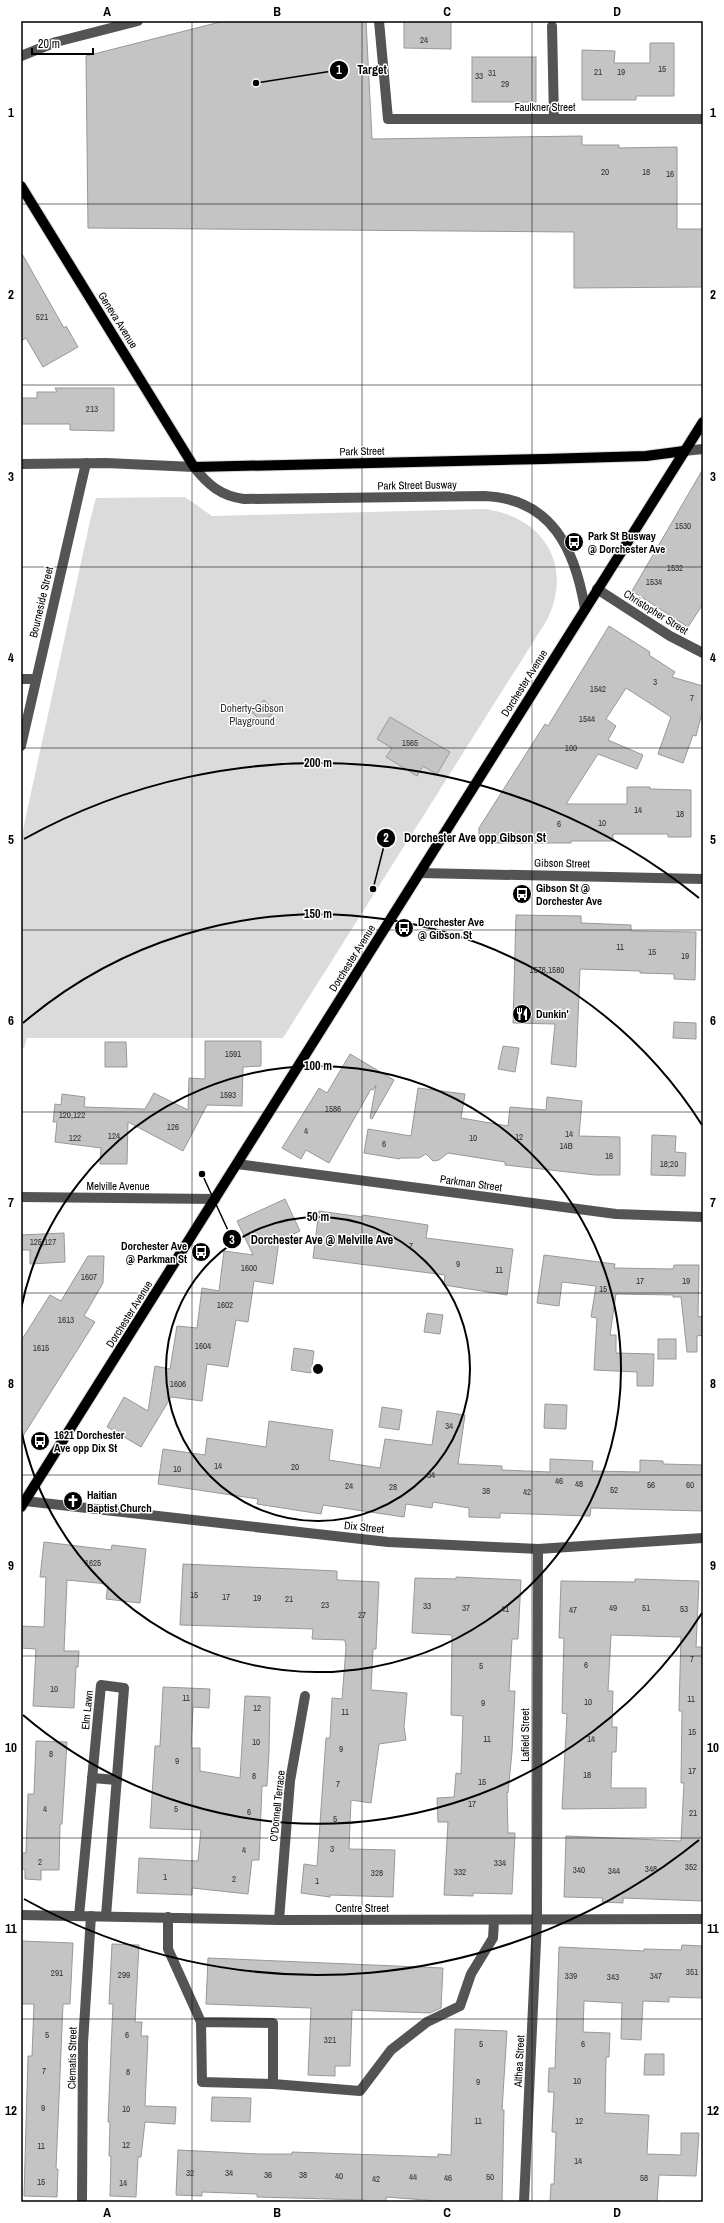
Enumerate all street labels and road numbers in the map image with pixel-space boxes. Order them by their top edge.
street label: Faulkner Street [514,100,576,114]
street label: Geneva Avenue [95,289,141,351]
street label: Park Street [339,444,385,458]
street label: Park Street Busway [377,477,457,493]
street label: Bourneside Street [26,565,56,639]
street label: Christopher Street [621,587,691,638]
street label: Dorchester Avenue [498,647,550,719]
street label: Gibson Street [534,856,590,870]
street label: Dorchester Avenue [326,922,378,994]
street label: Parkman Street [439,1172,503,1194]
street label: Melville Avenue [86,1179,150,1193]
street label: Dorchester Avenue [103,1278,155,1350]
street label: Dix Street [343,1518,385,1536]
street label: Elm Lawn [78,1690,96,1730]
street label: Lafield Street [518,1708,532,1762]
street label: O'Donnell Terrace [266,1770,288,1842]
street label: Centre Street [335,1901,389,1915]
street label: Clematis Street [64,2026,80,2089]
street label: Althea Street [511,2034,527,2088]

